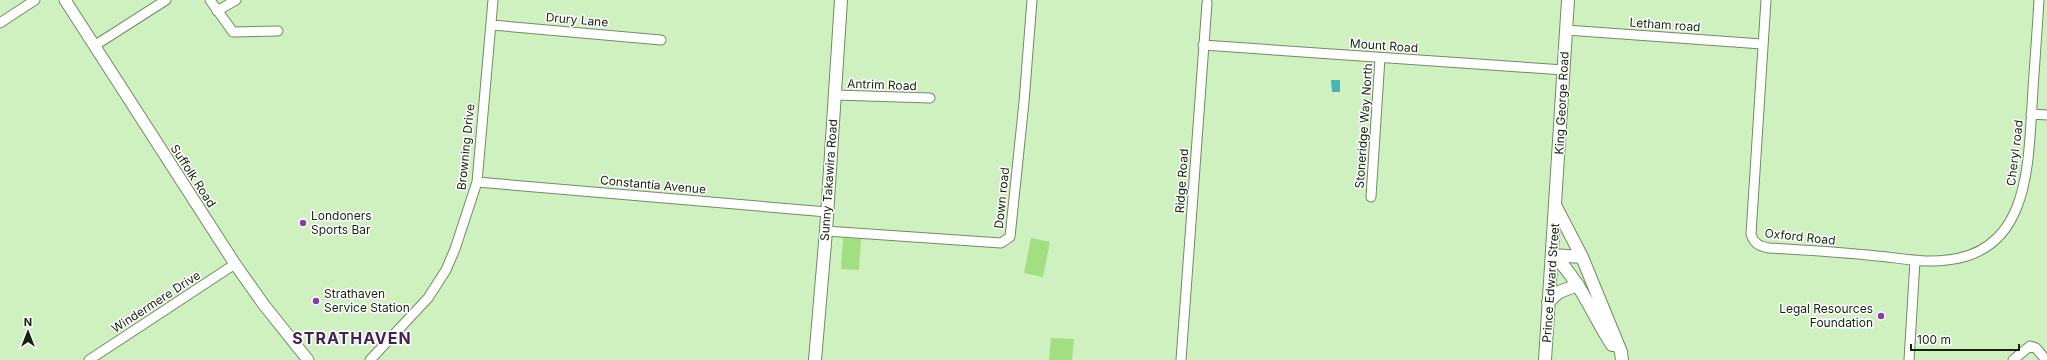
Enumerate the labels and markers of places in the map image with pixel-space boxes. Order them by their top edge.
place label: Londoners Sports Bar [311,208,372,237]
marker: Londoners Sports Bar [298,218,308,228]
place label: Strathaven Service Station [324,286,410,315]
marker: Strathaven Service Station [311,296,321,306]
place label: Legal Resources Foundation [1779,301,1873,330]
marker: Legal Resources Foundation [1876,311,1886,321]

